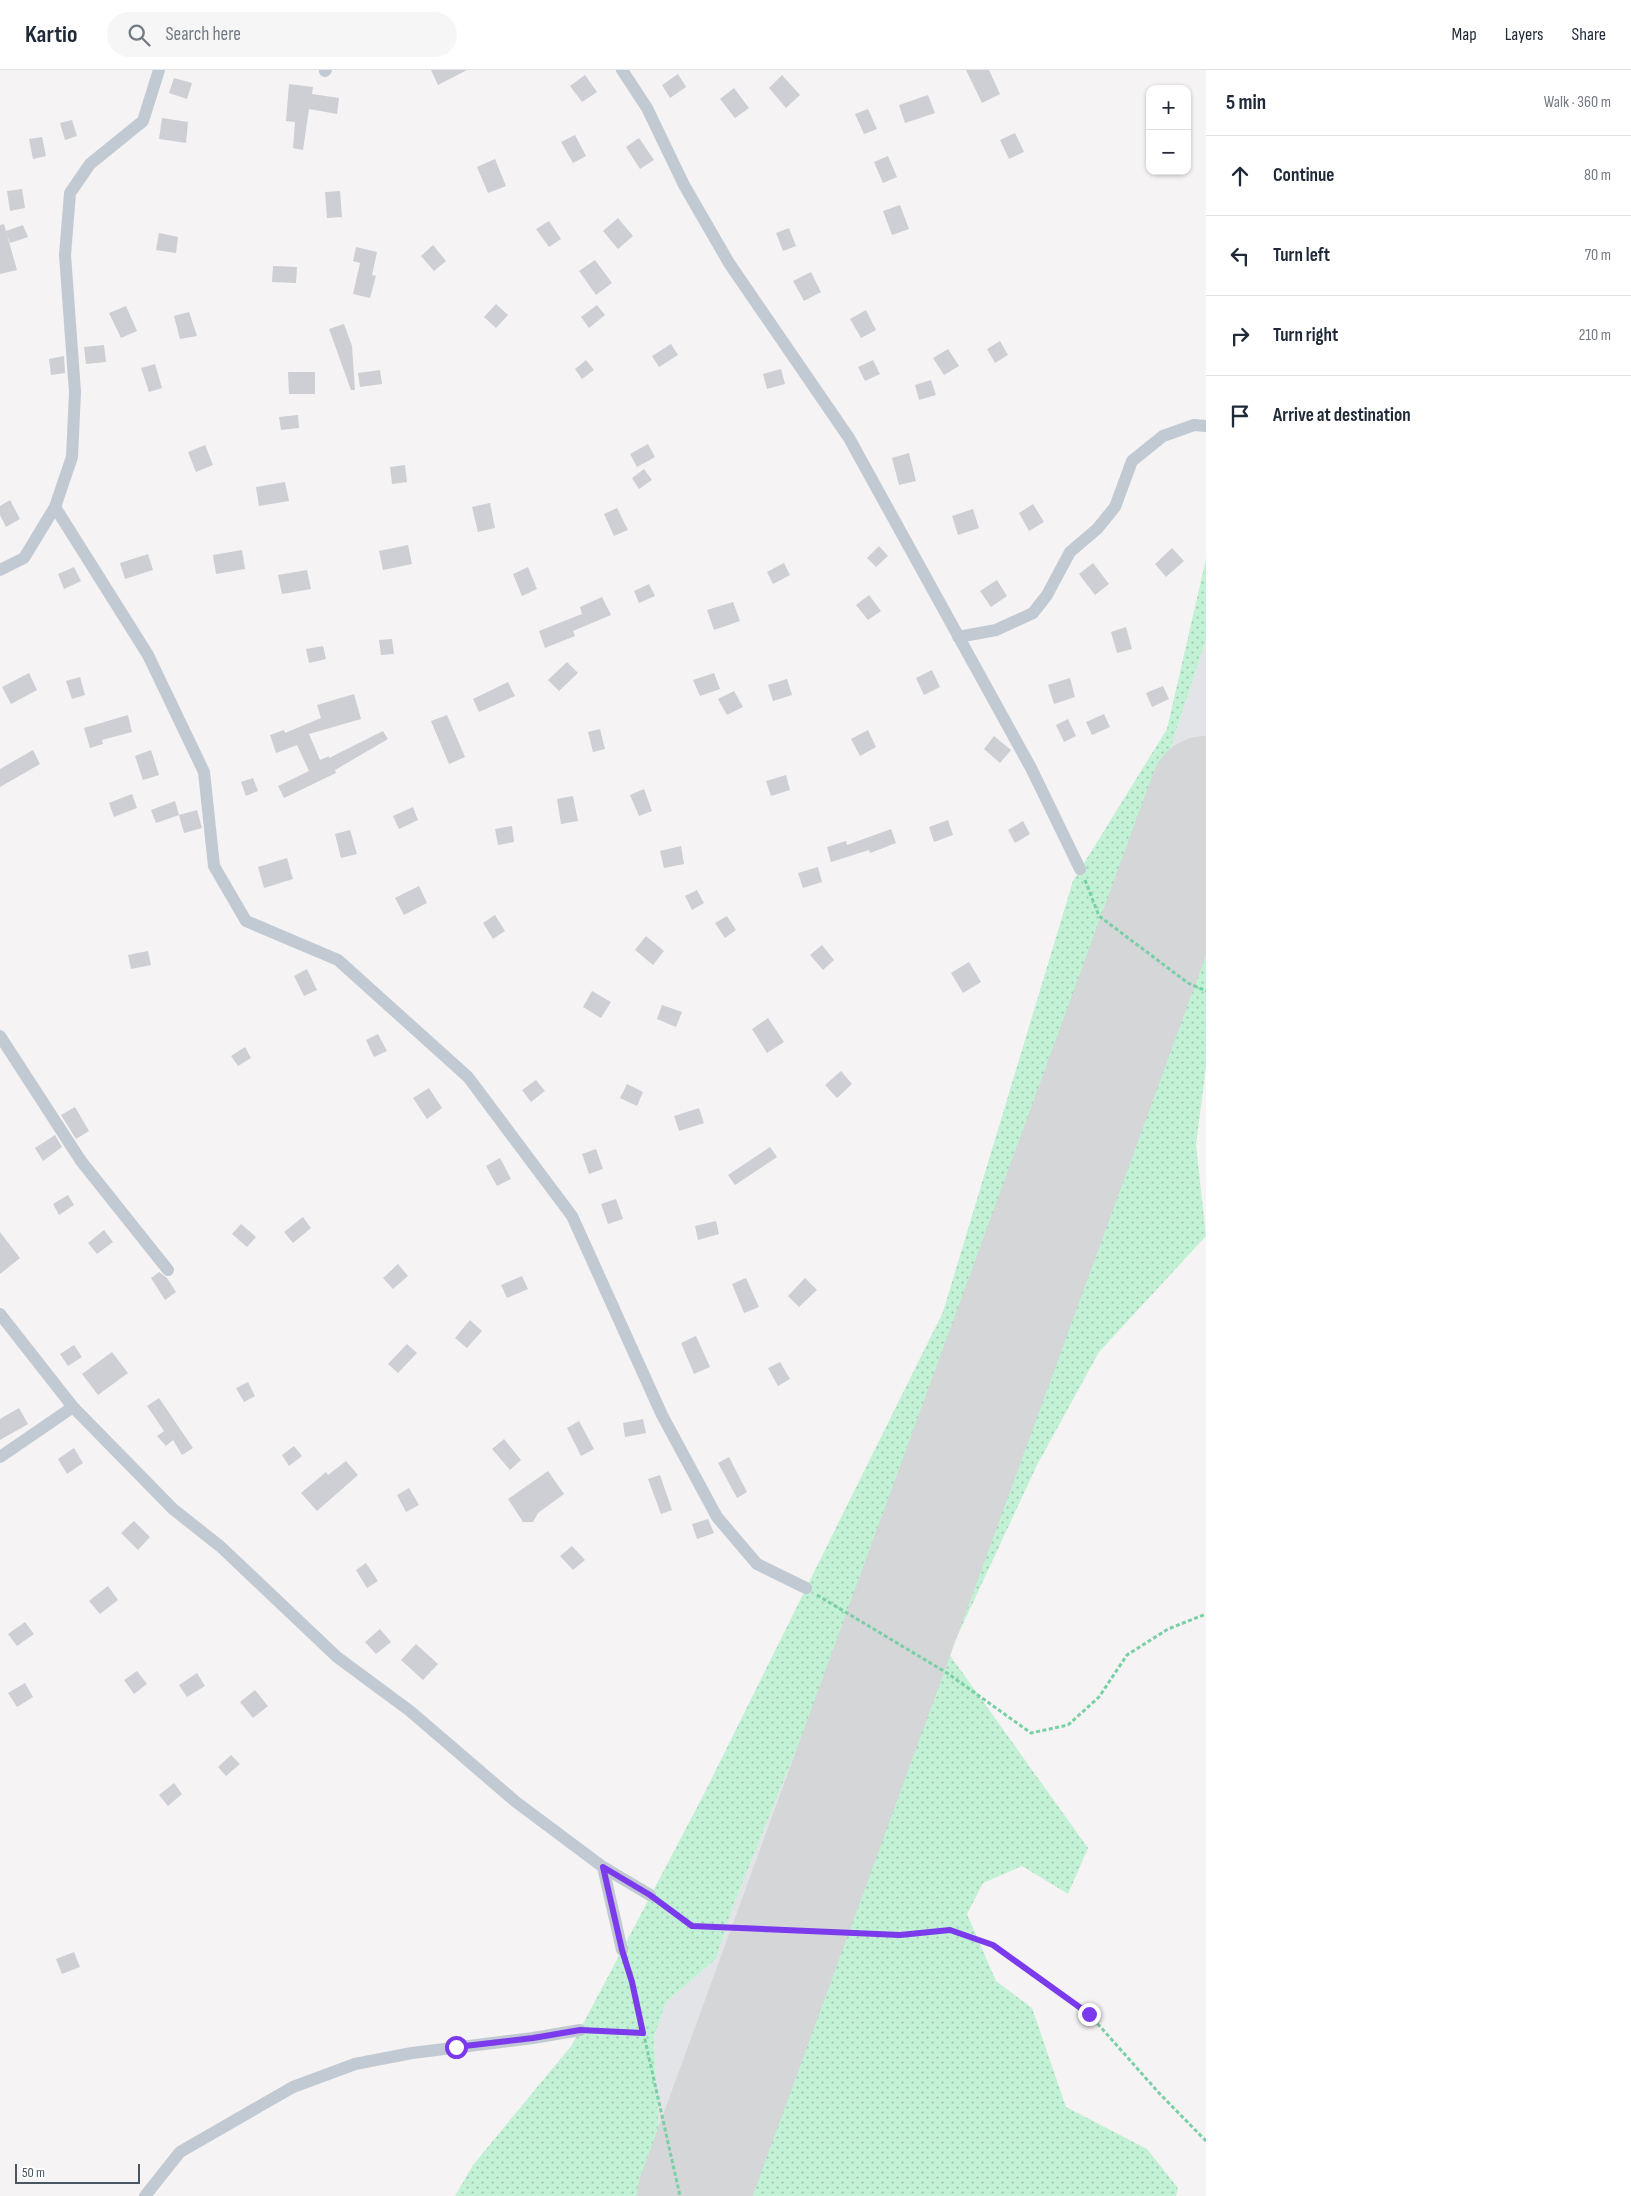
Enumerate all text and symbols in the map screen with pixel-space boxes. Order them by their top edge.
search box [107,12,457,57]
text: Kartio [25,20,77,49]
icon: search [125,21,153,49]
text: Search here [165,23,241,46]
text: Map [1452,24,1477,45]
text: Layers [1505,24,1544,45]
text: Share [1572,24,1606,45]
map controls [1146,85,1191,175]
button: + [1146,85,1191,130]
text: 5 min [1226,90,1266,115]
text: Walk · 360 m [1544,93,1611,112]
button: − [1146,130,1191,175]
icon: ahead [1226,162,1254,190]
text: Continue [1273,164,1334,187]
text: 80 m [1584,166,1611,185]
icon: left [1226,242,1254,270]
text: Turn left [1273,244,1330,267]
text: 70 m [1585,246,1611,265]
icon: right [1226,322,1254,350]
text: Turn right [1273,324,1338,347]
text: 210 m [1579,326,1611,345]
icon: arrive [1226,402,1254,430]
text: Arrive at destination [1273,404,1411,427]
route end [1078,2003,1101,2026]
route start [445,2036,468,2059]
scale bar [15,2161,140,2184]
text: 50 m [22,2164,45,2181]

